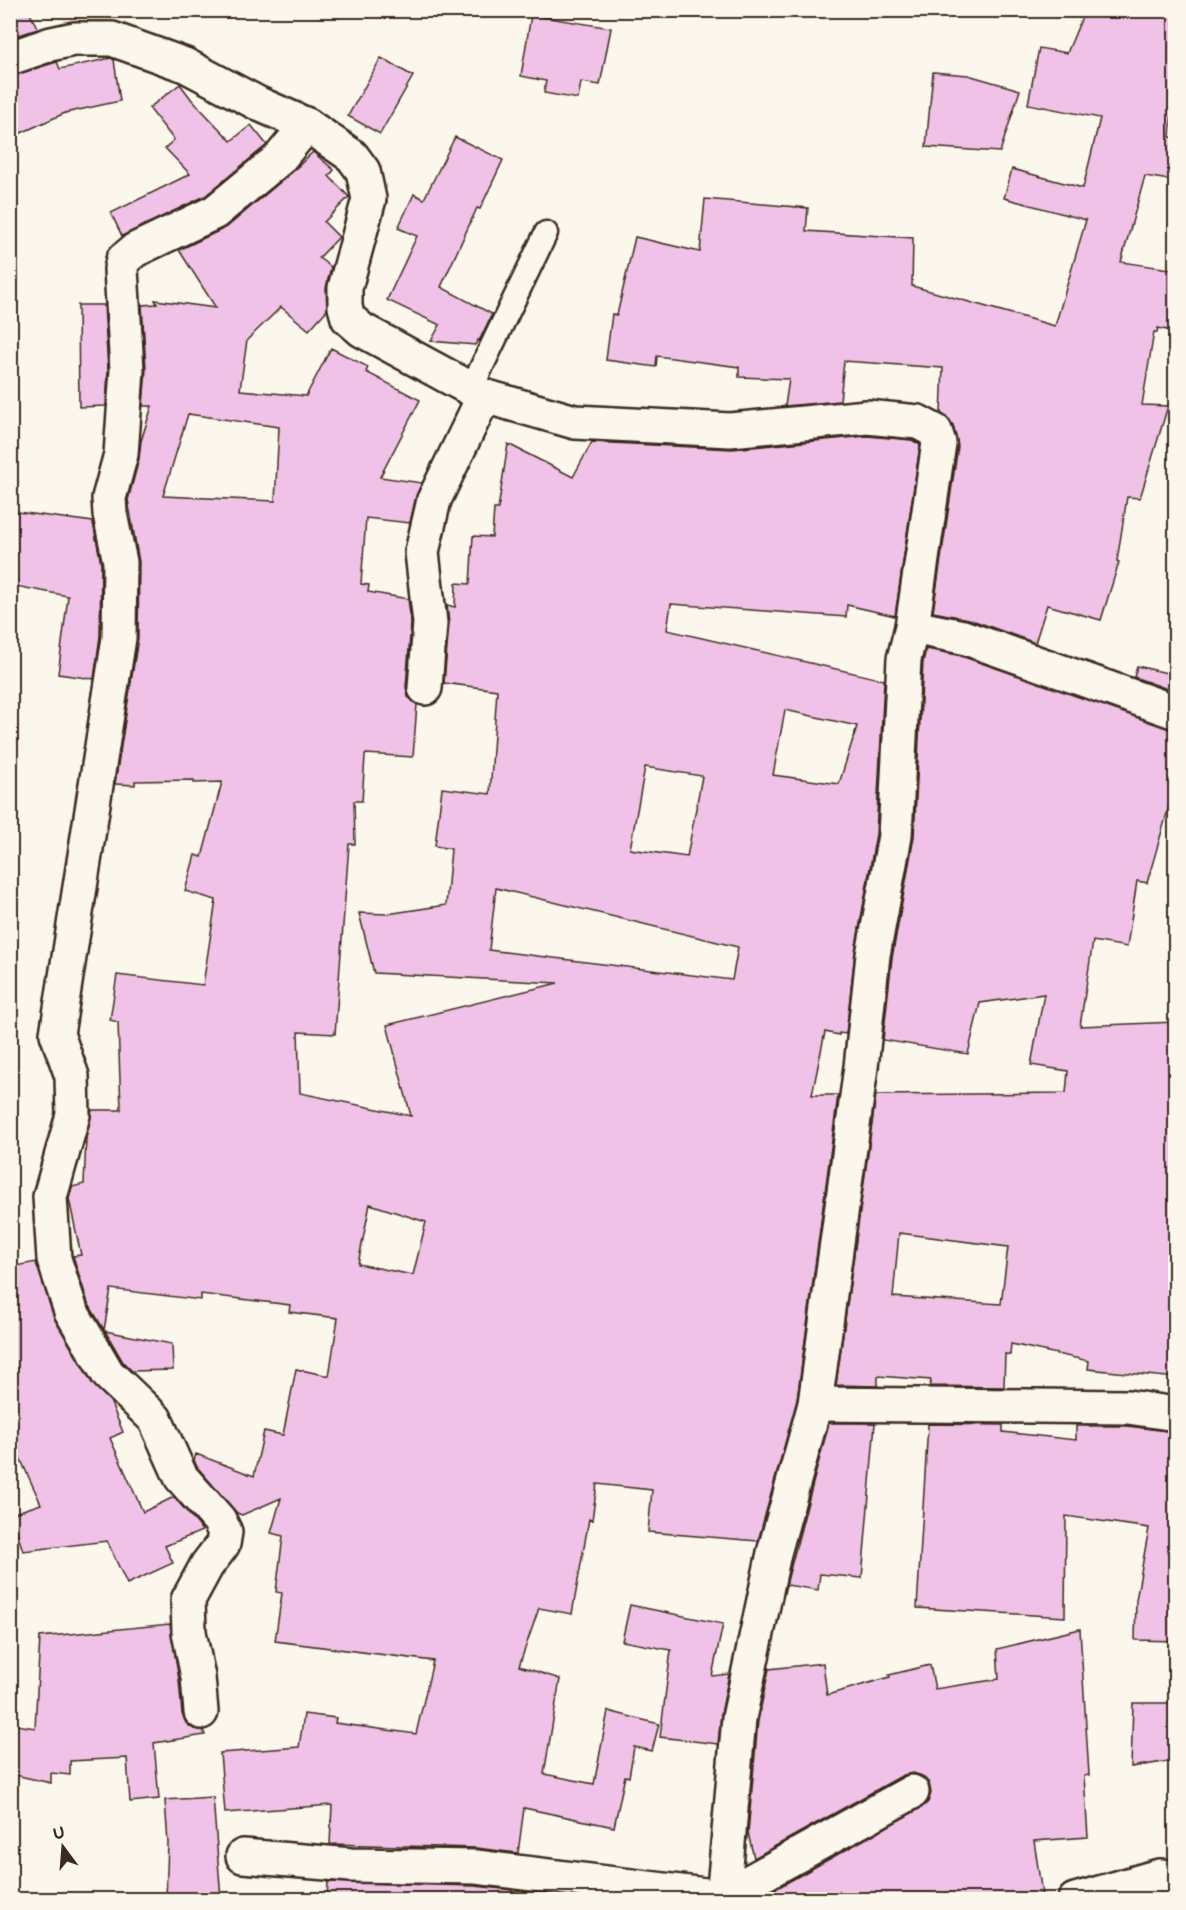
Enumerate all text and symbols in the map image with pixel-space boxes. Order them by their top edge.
north arrow [33,1817,93,1877]
text: U [51,1823,67,1845]

